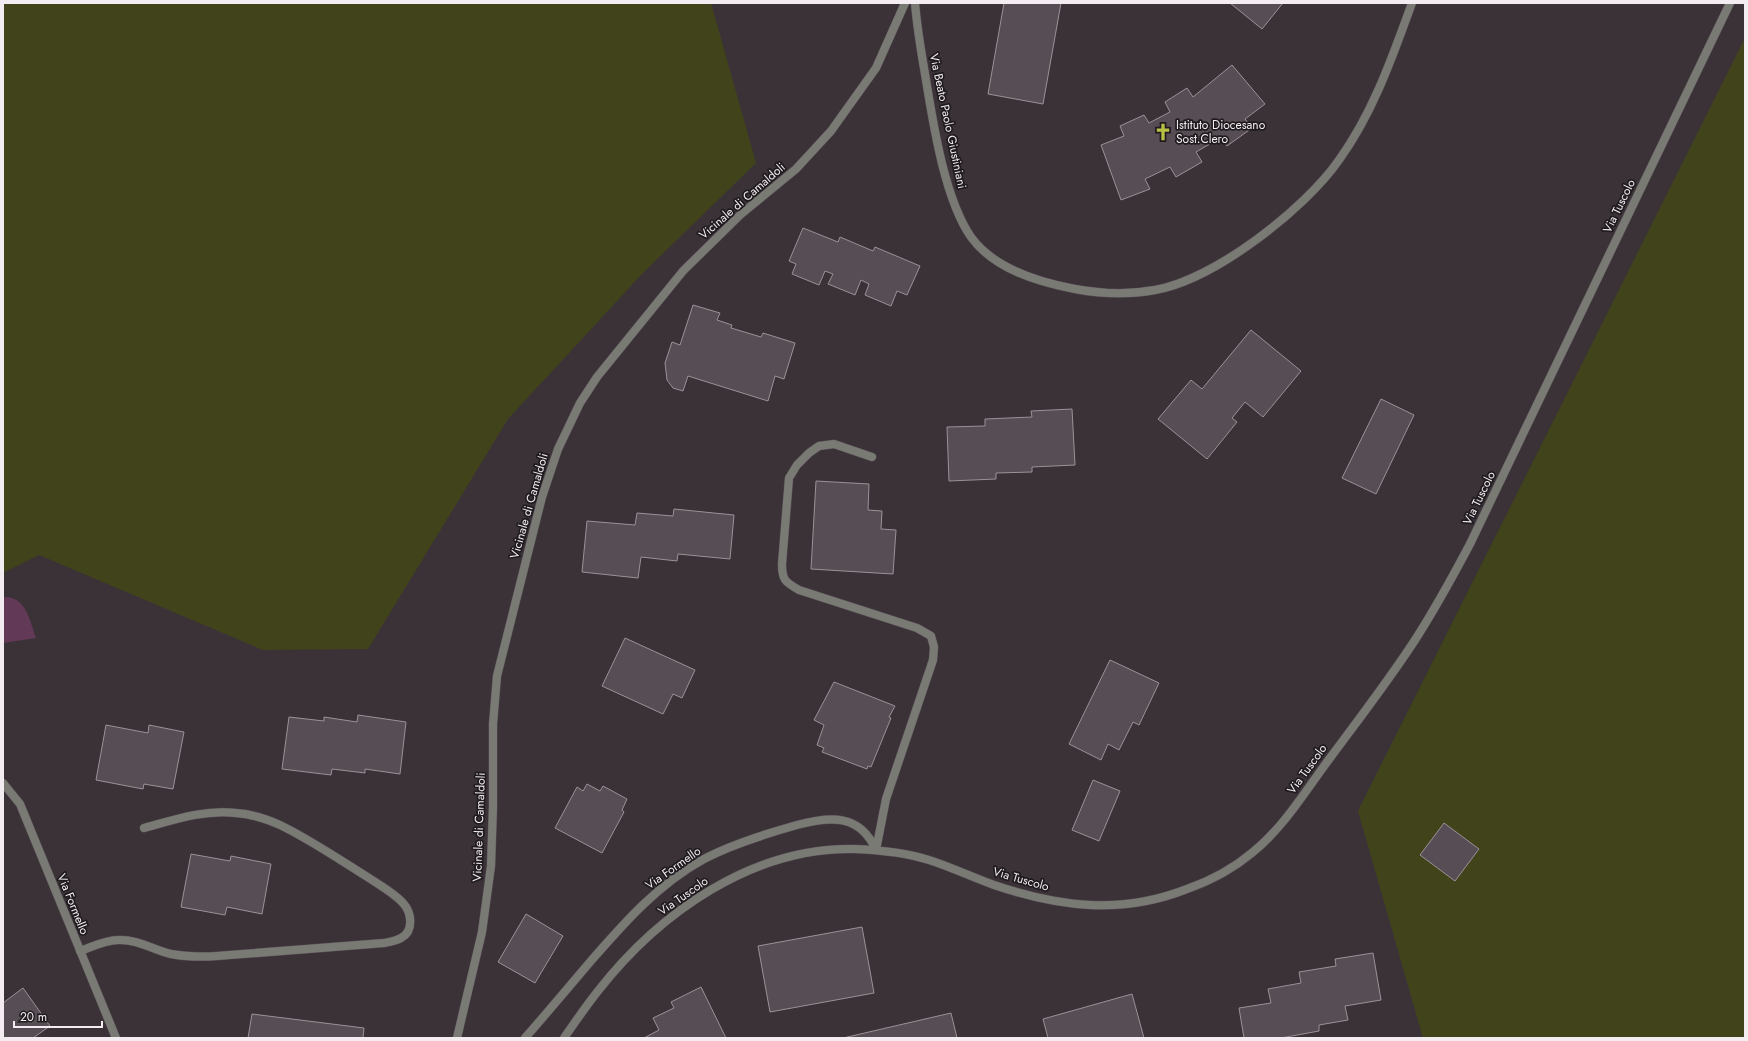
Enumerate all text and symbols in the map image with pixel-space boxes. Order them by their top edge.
street label: Via Beato Paolo Giustiniani [925,52,971,190]
place label: Istituto Diocesano Sost.Clero [1176,116,1266,148]
church icon: Istituto Diocesano Sost.Clero [1153,122,1173,142]
street label: Vicinale di Camaldoli [695,158,789,244]
street label: Via Tuscolo [1598,176,1640,236]
street label: Vicinale di Camaldoli [505,451,553,561]
street label: Via Tuscolo [1458,468,1500,528]
street label: Via Tuscolo [1283,740,1332,798]
street label: Vicinale di Camaldoli [468,772,490,882]
street label: Via Formello [641,842,705,894]
street label: Via Tuscolo [991,862,1052,896]
street label: Via Formello [53,871,94,938]
street label: Via Tuscolo [654,872,712,920]
scale bar [14,1003,102,1029]
text: 20 m [20,1008,47,1026]

